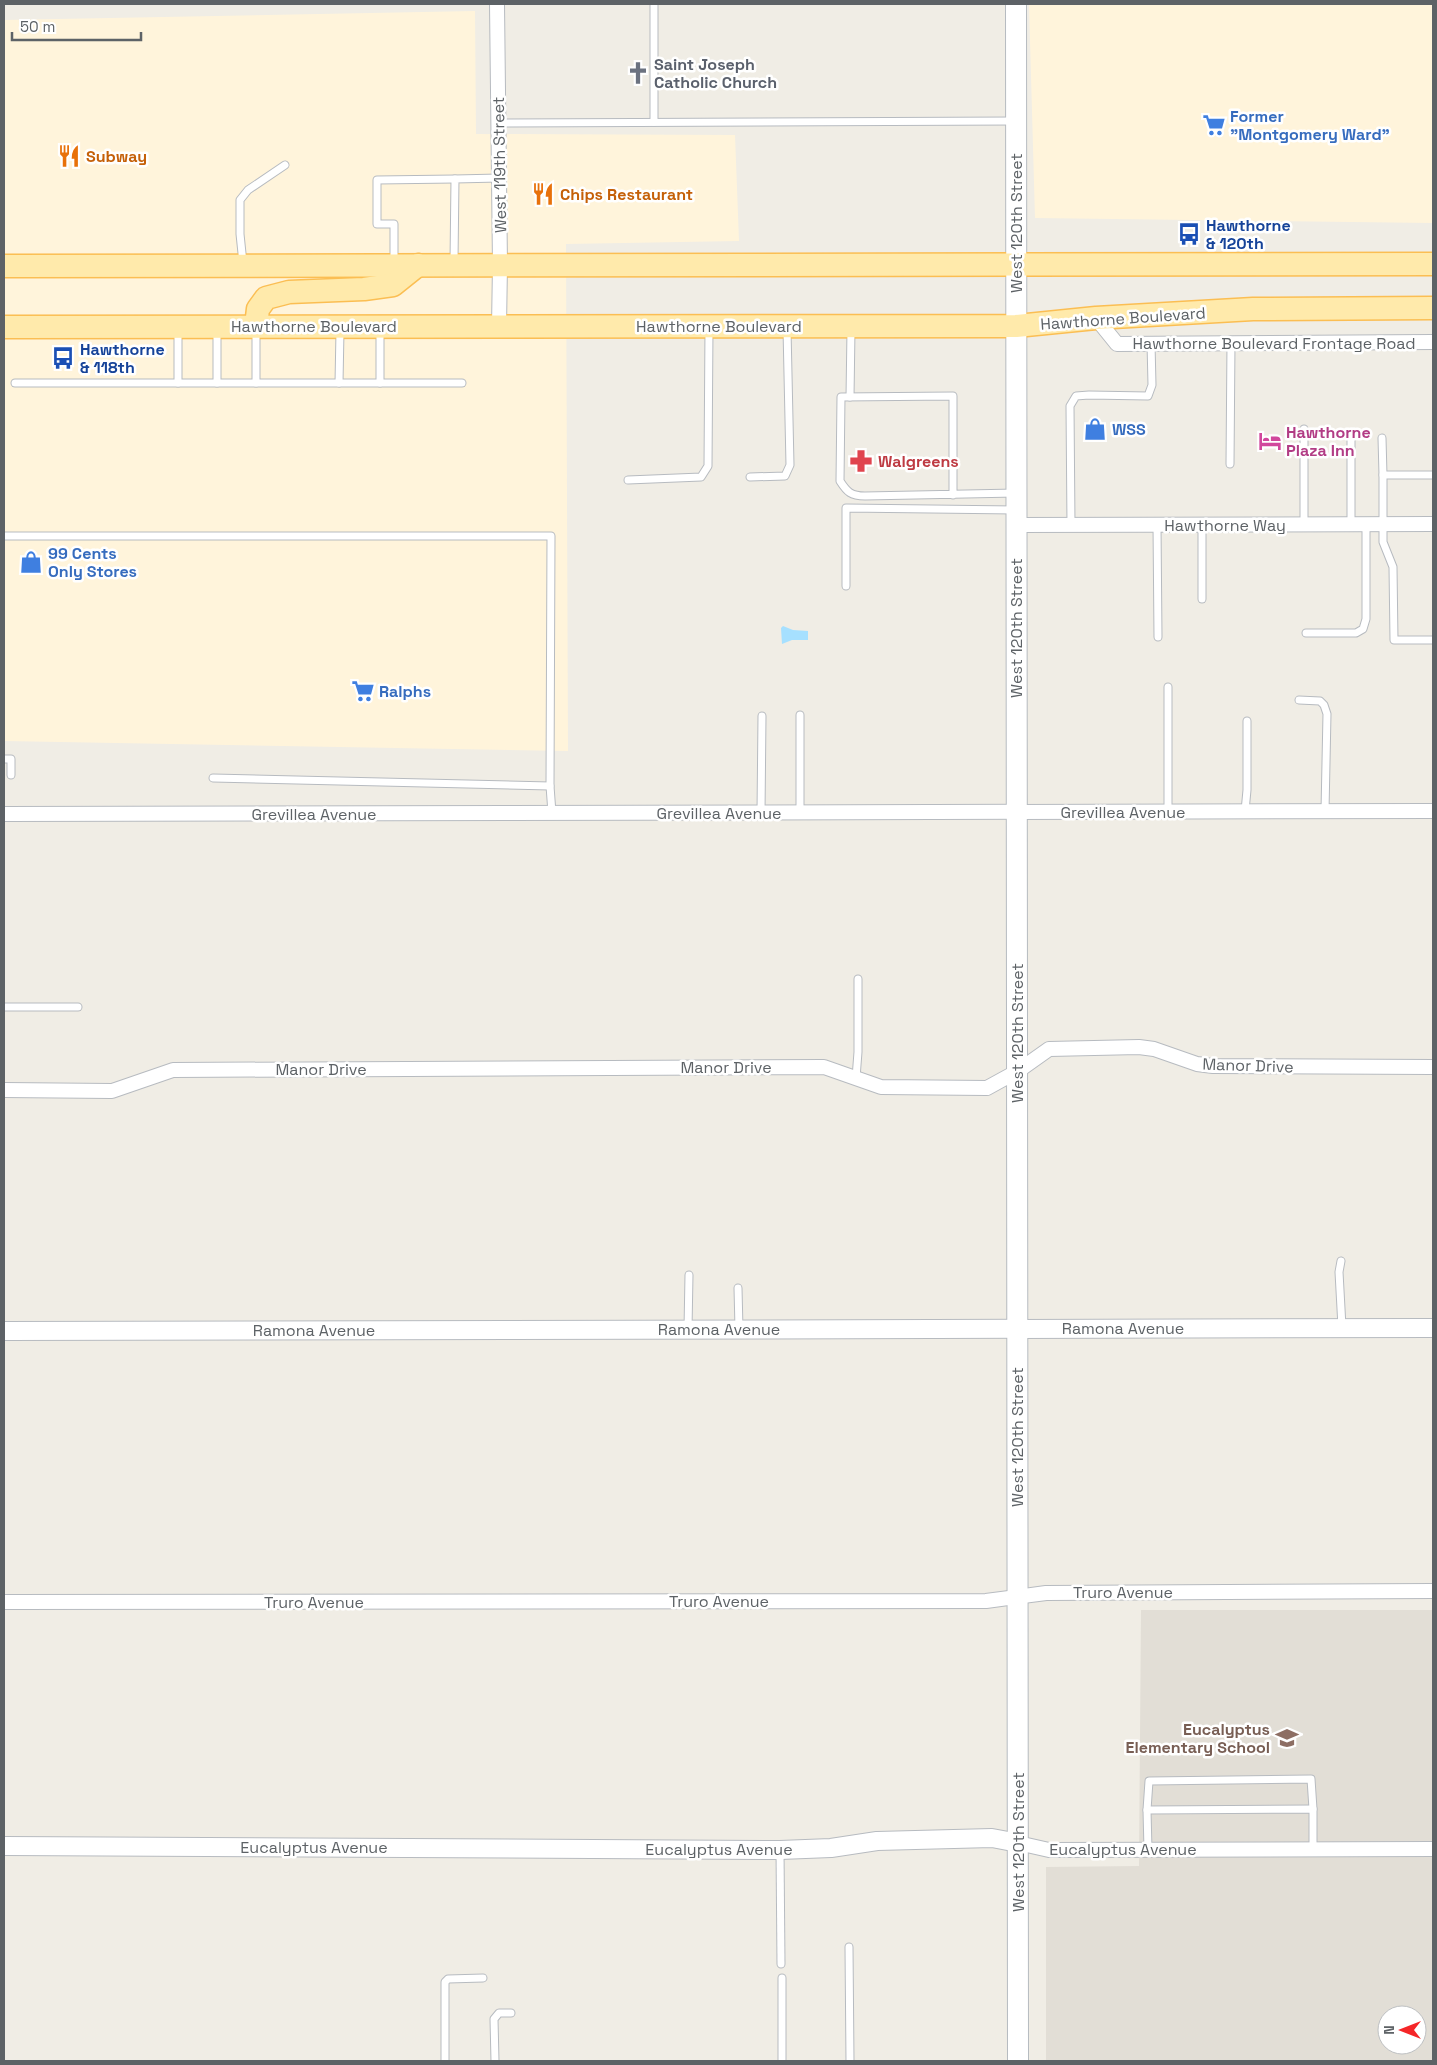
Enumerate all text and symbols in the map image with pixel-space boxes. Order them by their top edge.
scale bar [12,10,141,42]
text: 50 m [20,17,55,36]
place label: Saint Joseph Catholic Church [654,54,777,93]
church icon: Saint Joseph Catholic Church [625,60,651,86]
street label: West 119th Street [488,97,511,233]
place label: Former "Montgomery Ward" [1230,106,1390,145]
supermarket icon: Former "Montgomery Ward" [1201,112,1227,138]
restaurant icon: Subway [56,143,82,169]
place label: Subway [86,146,147,167]
street label: West 120th Street [1006,153,1027,293]
restaurant icon: Chips Restaurant [530,181,556,207]
place label: Chips Restaurant [560,184,693,205]
place label: Hawthorne & 120th [1206,215,1291,254]
bus stop icon: Hawthorne & 120th [1176,221,1202,247]
street label: Hawthorne Boulevard [1040,302,1206,335]
street label: Hawthorne Boulevard [231,316,397,337]
street label: Hawthorne Boulevard [636,316,802,337]
street label: Hawthorne Boulevard Frontage Road [1132,333,1416,354]
place label: Hawthorne & 118th [80,339,165,378]
bus stop icon: Hawthorne & 118th [50,345,76,371]
shop icon: WSS [1082,416,1108,442]
place label: WSS [1112,419,1146,440]
place label: Hawthorne Plaza Inn [1286,422,1371,461]
hotel icon: Hawthorne Plaza Inn [1257,428,1283,454]
pharmacy icon: Walgreens [848,448,874,474]
place label: Walgreens [878,451,959,472]
street label: Hawthorne Way [1164,515,1286,536]
place label: 99 Cents Only Stores [48,543,137,582]
shop icon: 99 Cents Only Stores [18,549,44,575]
street label: West 120th Street [1006,558,1027,698]
supermarket icon: Ralphs [350,678,376,704]
place label: Ralphs [379,681,431,702]
street label: Grevillea Avenue [1061,802,1185,823]
street label: Grevillea Avenue [657,803,781,824]
street label: Grevillea Avenue [252,804,376,825]
street label: West 120th Street [1007,963,1028,1103]
street label: Manor Drive [1202,1053,1294,1078]
street label: Manor Drive [680,1057,772,1078]
street label: Manor Drive [275,1059,367,1080]
street label: Ramona Avenue [1062,1318,1184,1339]
street label: Ramona Avenue [658,1319,780,1340]
street label: Ramona Avenue [253,1320,375,1341]
street label: West 120th Street [1007,1367,1028,1507]
street label: Truro Avenue [1073,1582,1173,1603]
street label: Truro Avenue [669,1591,769,1612]
street label: Truro Avenue [264,1592,364,1613]
place label: Eucalyptus Elementary School [1126,1719,1270,1758]
school or university icon: Eucalyptus Elementary School [1274,1725,1300,1751]
street label: West 120th Street [1008,1772,1029,1912]
street label: Eucalyptus Avenue [240,1837,388,1858]
street label: Eucalyptus Avenue [645,1839,793,1860]
street label: Eucalyptus Avenue [1049,1839,1197,1860]
north arrow [1377,2005,1427,2055]
text: N [1380,2025,1398,2035]

